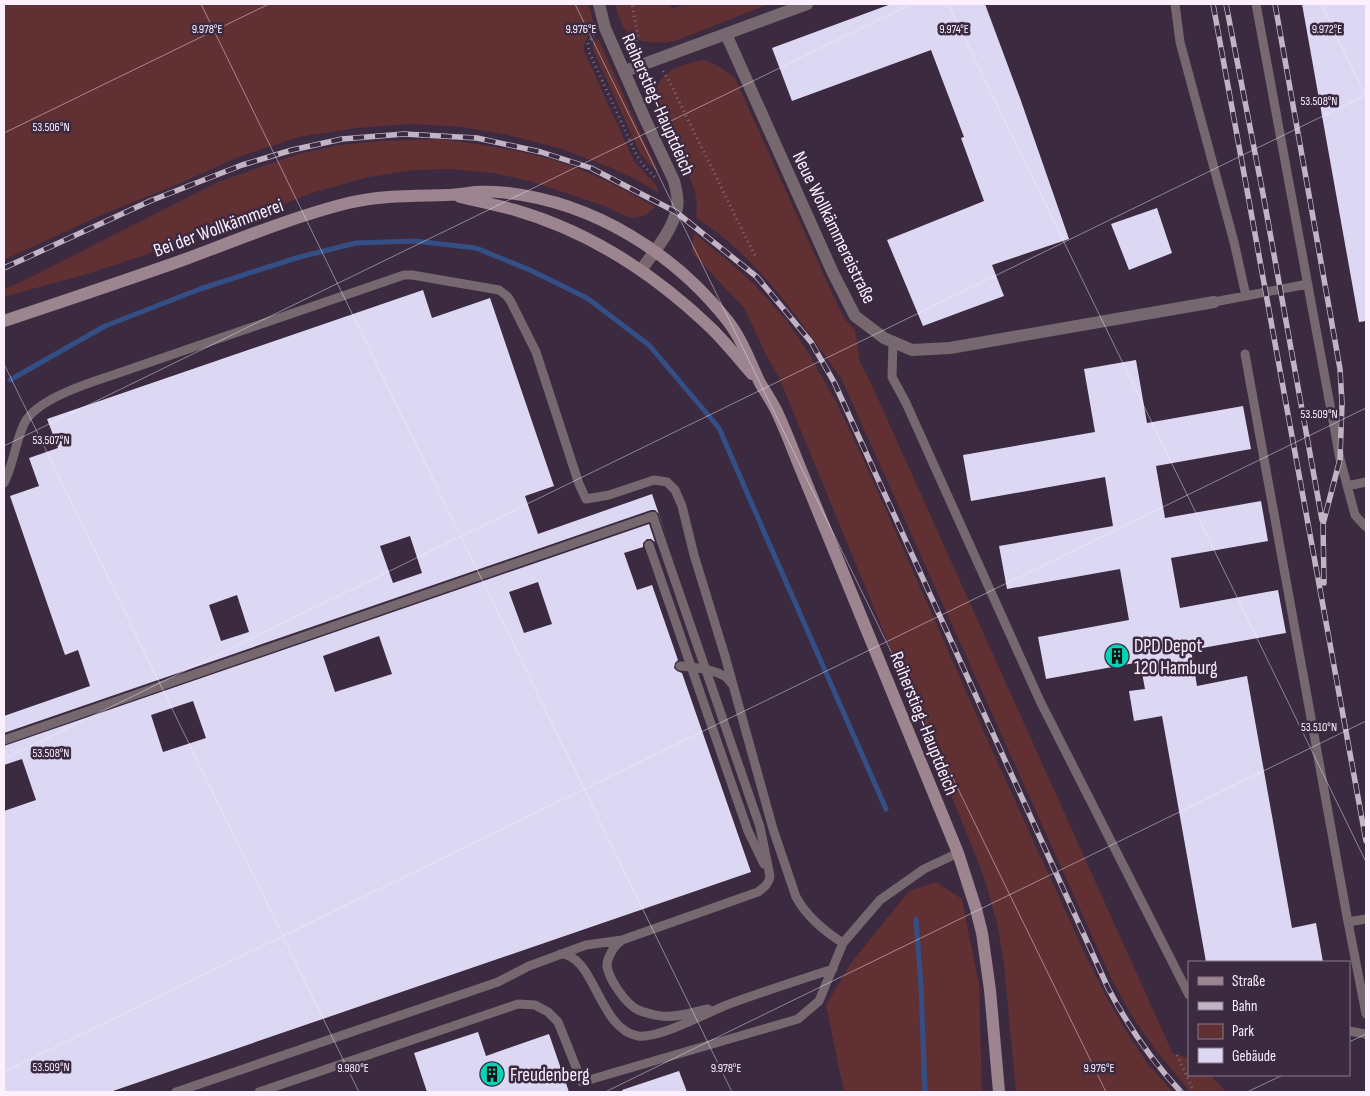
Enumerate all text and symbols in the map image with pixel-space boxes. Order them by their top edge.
text: 9.978°E [192,22,222,37]
text: 9.976°E [566,22,597,37]
text: 9.974°E [939,22,969,37]
text: 9.972°E [1312,22,1342,37]
street label: Reiherstieg-Hauptdeich [616,30,699,179]
text: 53.508°N [1301,94,1337,109]
text: 53.506°N [32,120,70,135]
street label: Neue Wollkämmereistraße [787,148,880,308]
street label: Bei der Wollkämmerei [150,194,287,263]
text: 53.509°N [1300,407,1338,422]
text: 53.507°N [32,433,70,448]
place label: DPD Depot 120 Hamburg [1134,635,1218,680]
building icon: DPD Depot 120 Hamburg [1104,643,1130,669]
street label: Reiherstieg-Hauptdeich [884,648,963,799]
text: 53.510°N [1301,720,1337,735]
text: 53.508°N [33,746,69,761]
legend [1188,961,1350,1076]
text: Straße [1232,972,1265,991]
text: Bahn [1232,997,1257,1016]
text: Park [1232,1022,1254,1041]
text: Gebäude [1232,1047,1276,1066]
text: 53.509°N [32,1060,70,1075]
text: 9.980°E [337,1061,369,1076]
building icon: Freudenberg [479,1061,505,1087]
text: 9.978°E [711,1061,741,1076]
text: 9.976°E [1084,1061,1115,1076]
place label: Freudenberg [510,1064,590,1087]

